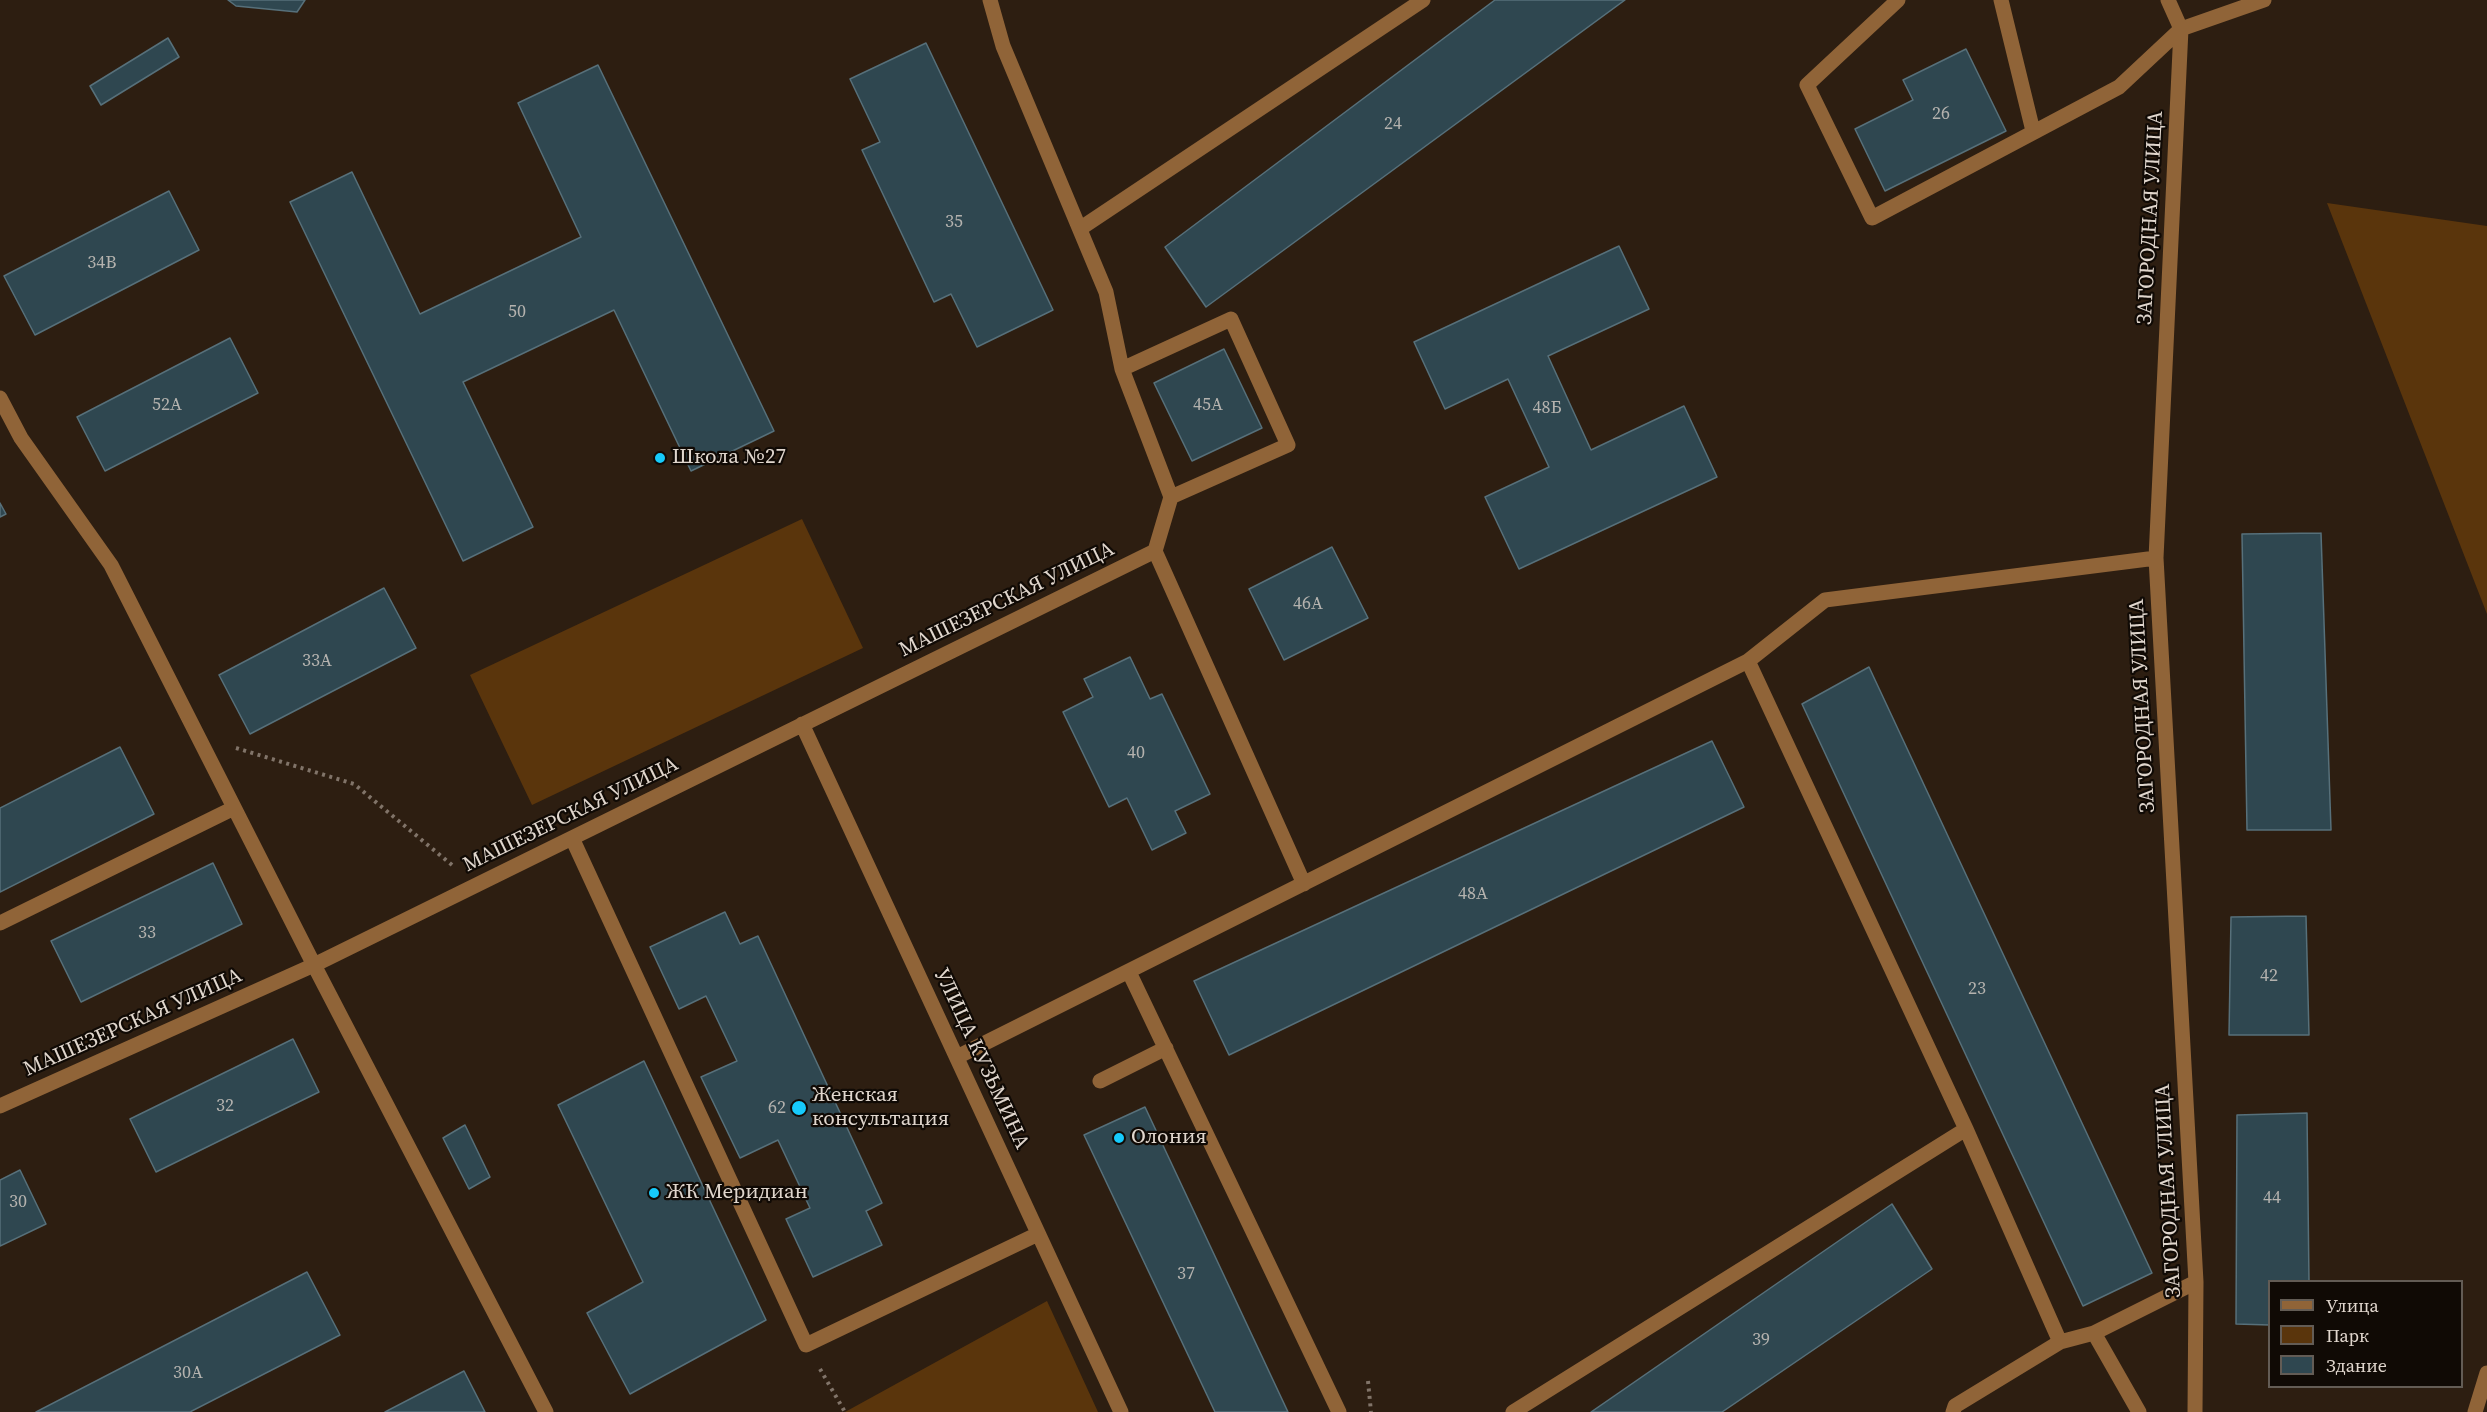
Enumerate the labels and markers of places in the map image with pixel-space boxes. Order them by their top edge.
place label: Школа №27 [672,445,786,471]
marker: Школа №27 [653,451,667,465]
place label: Женская консультация [812,1083,949,1133]
marker: Женская консультация [790,1099,808,1117]
place label: Олония [1131,1125,1207,1151]
marker: Олония [1112,1131,1126,1145]
place label: ЖК Меридиан [666,1180,808,1206]
marker: ЖК Меридиан [647,1186,661,1200]

